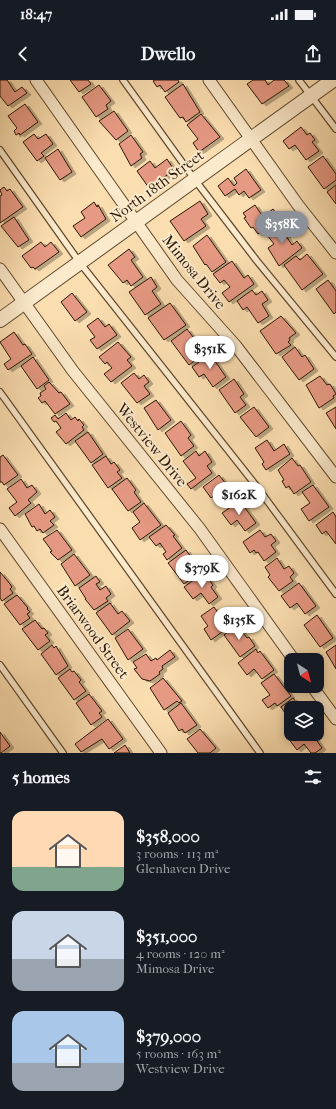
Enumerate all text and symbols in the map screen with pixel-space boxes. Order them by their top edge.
text: 18:47 [20,5,52,23]
icon: back [12,43,34,65]
icon: share [302,43,324,65]
text: Dwello [141,44,195,65]
street label: North 18th Street [107,146,208,226]
pin: $358K [254,211,310,245]
text: $358K [265,216,299,231]
street label: Mimosa Drive [159,231,230,313]
pin: $351K [182,336,238,370]
text: $351K [194,341,226,356]
street label: Westview Drive [112,399,192,491]
pin: $162K [211,482,267,516]
text: $162K [222,487,256,502]
pin: $379K [174,555,230,589]
text: $379K [184,560,220,575]
street label: Briarwood Street [53,582,133,683]
pin: $135K [211,607,267,641]
text: $135K [223,612,255,627]
north arrow [284,653,324,693]
map controls [284,653,324,741]
button: layers [284,701,324,741]
icon: filters [302,766,324,788]
text: 5 homes [12,767,70,787]
text: $358,000 [136,826,200,846]
icon: home [44,827,92,875]
text: 3 rooms · 113 m² [136,846,218,861]
text: Glenhaven Drive [136,861,231,876]
text: $351,000 [136,926,197,946]
icon: home [44,927,92,975]
text: 4 rooms · 120 m² [136,946,225,961]
text: Mimosa Drive [136,961,214,976]
text: $379,000 [136,1026,201,1046]
icon: home [44,1027,92,1075]
text: 5 rooms · 163 m² [136,1046,221,1061]
text: Westview Drive [136,1061,225,1076]

